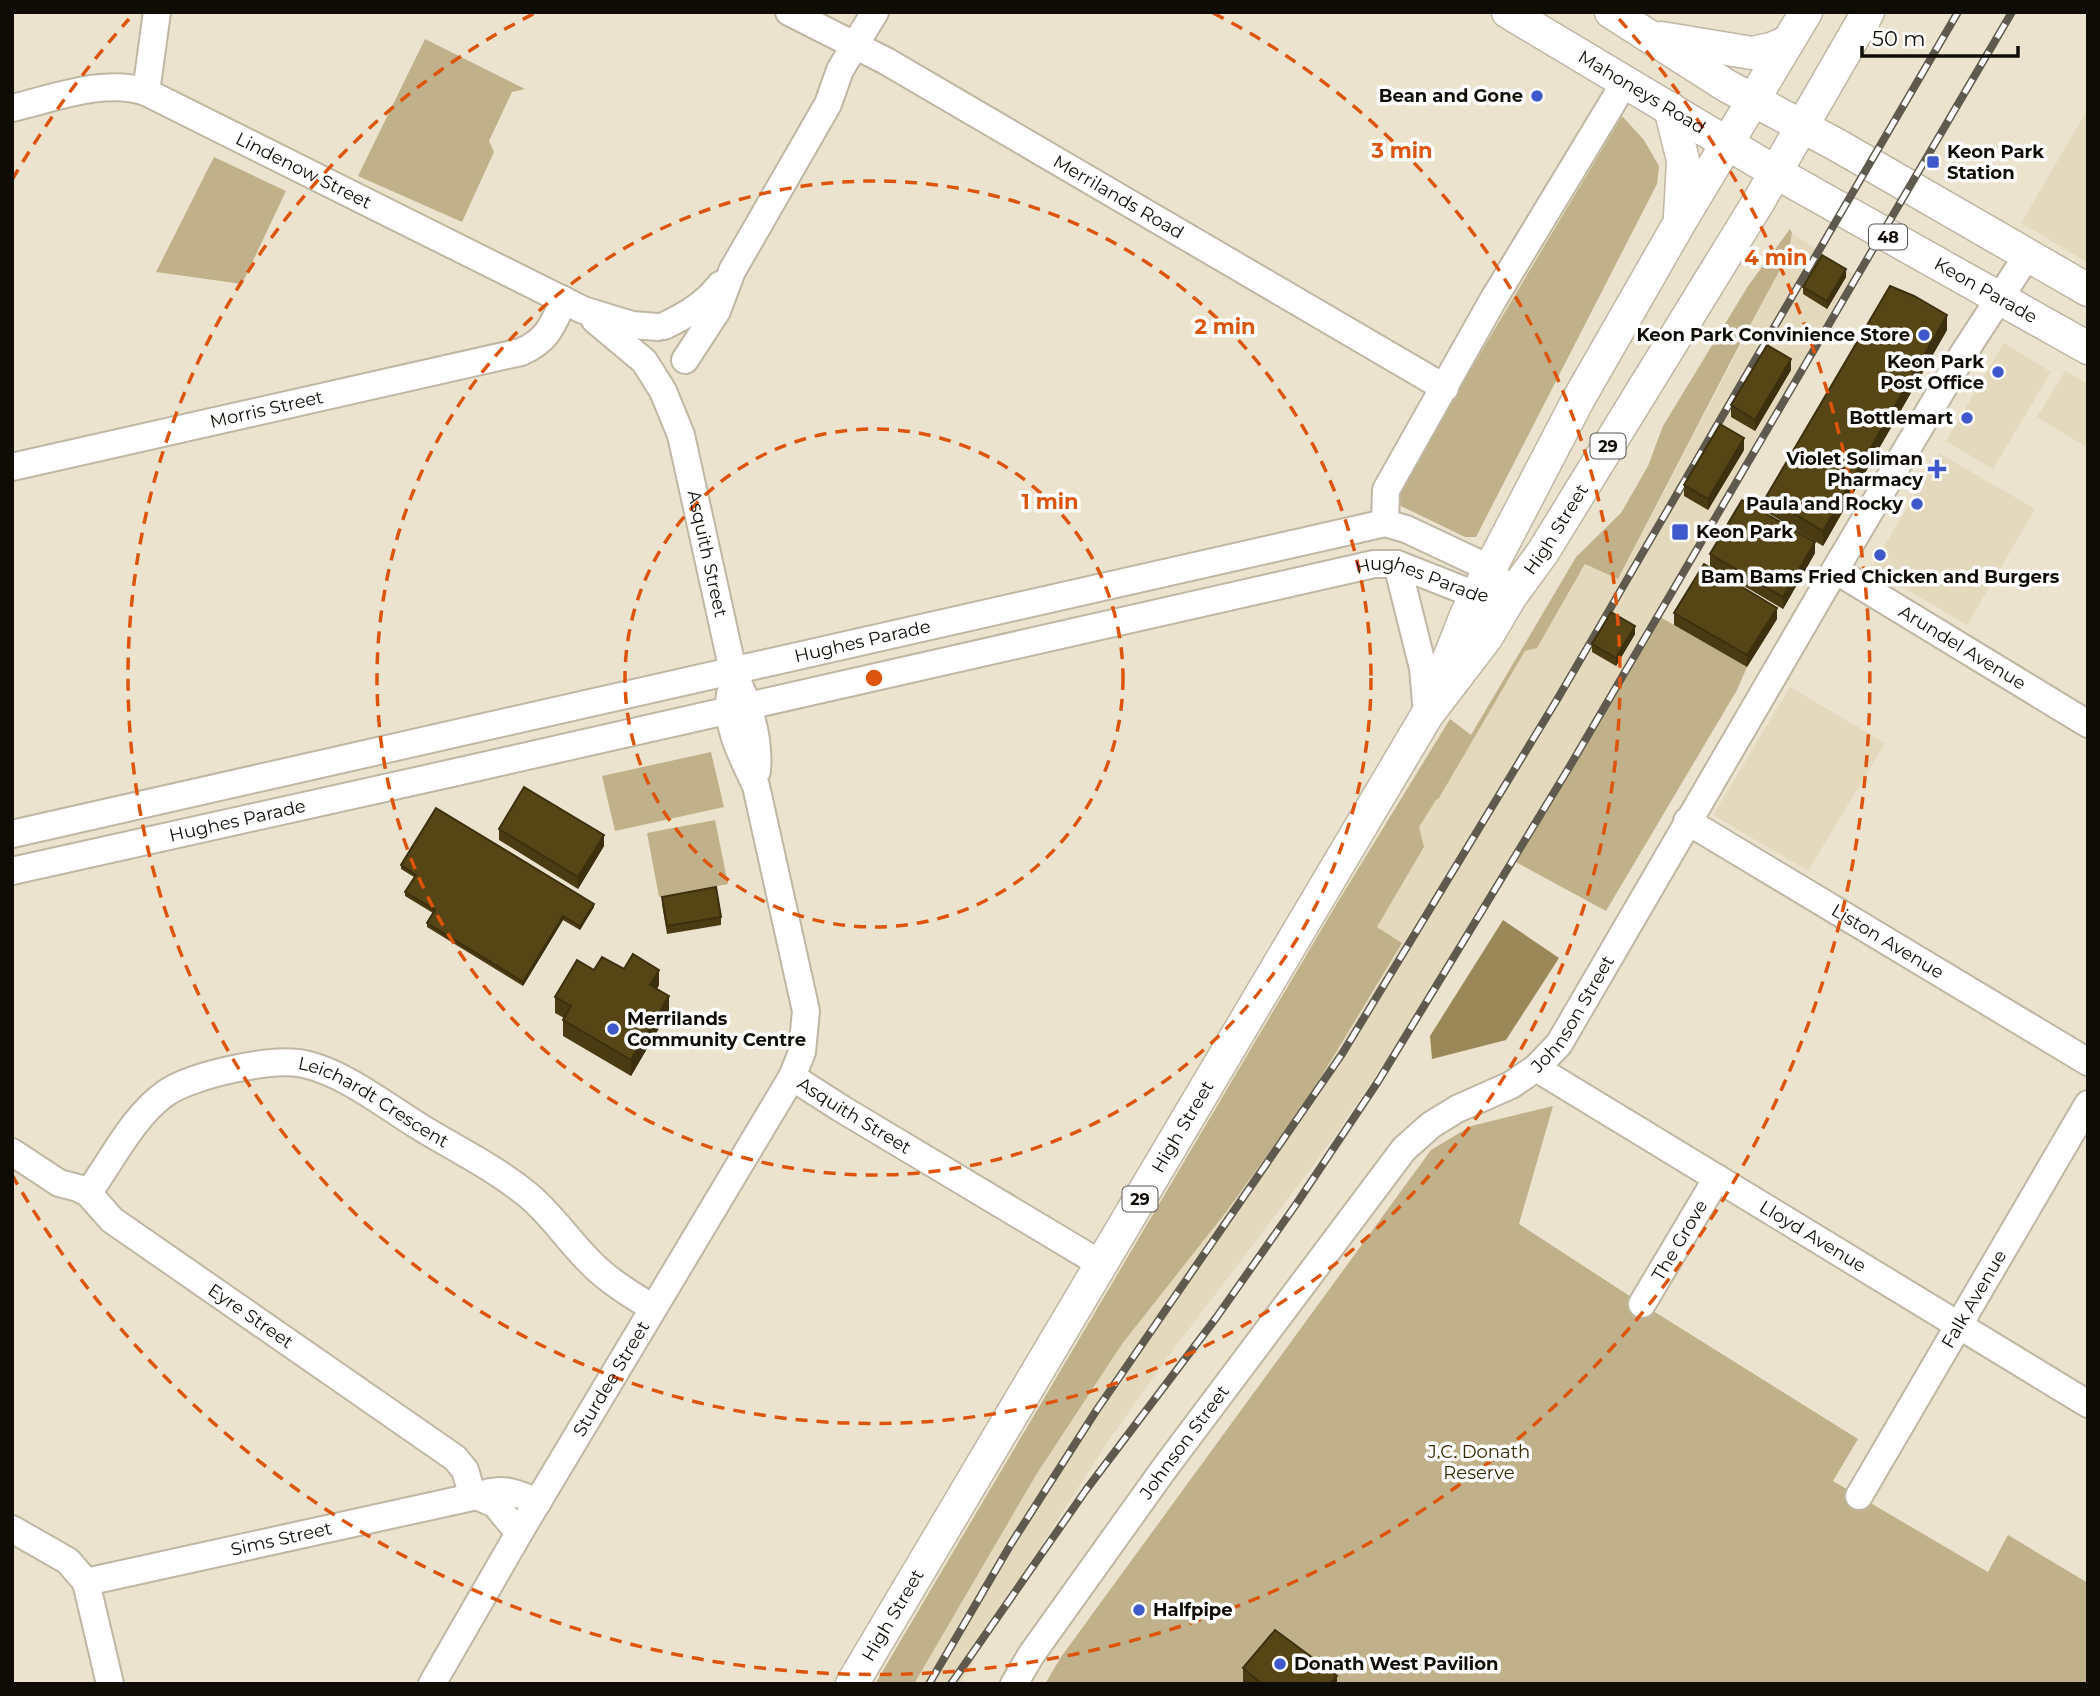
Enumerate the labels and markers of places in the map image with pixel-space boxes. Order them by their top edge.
place label: Bean and Gone [1379,85,1523,107]
marker: Bean and Gone [1529,88,1545,104]
place label: Keon Park Station [1947,141,2044,184]
marker: Keon Park Station [1925,154,1941,170]
place label: Keon Park Convinience Store [1636,324,1910,346]
marker: Keon Park Convinience Store [1916,327,1932,343]
place label: Keon Park Post Office [1880,351,1984,394]
marker: Keon Park Post Office [1990,364,2006,380]
place label: Bottlemart [1849,407,1953,429]
marker: Bottlemart [1959,410,1975,426]
place label: Violet Soliman Pharmacy [1785,448,1923,491]
marker: Violet Soliman Pharmacy [1929,461,1945,477]
place label: Paula and Rocky [1746,493,1903,515]
marker: Paula and Rocky [1909,496,1925,512]
place label: Keon Park [1696,521,1793,543]
marker: Keon Park [1670,522,1690,542]
marker: Bam Bams Fried Chicken and Burgers [1872,547,1888,563]
place label: Bam Bams Fried Chicken and Burgers [1701,566,2060,588]
centre of rings [862,666,886,690]
place label: Merrilands Community Centre [627,1008,806,1051]
marker: Merrilands Community Centre [605,1021,621,1037]
place label: Halfpipe [1153,1599,1233,1621]
marker: Halfpipe [1131,1602,1147,1618]
place label: Donath West Pavilion [1294,1653,1498,1675]
marker: Donath West Pavilion [1272,1656,1288,1672]

